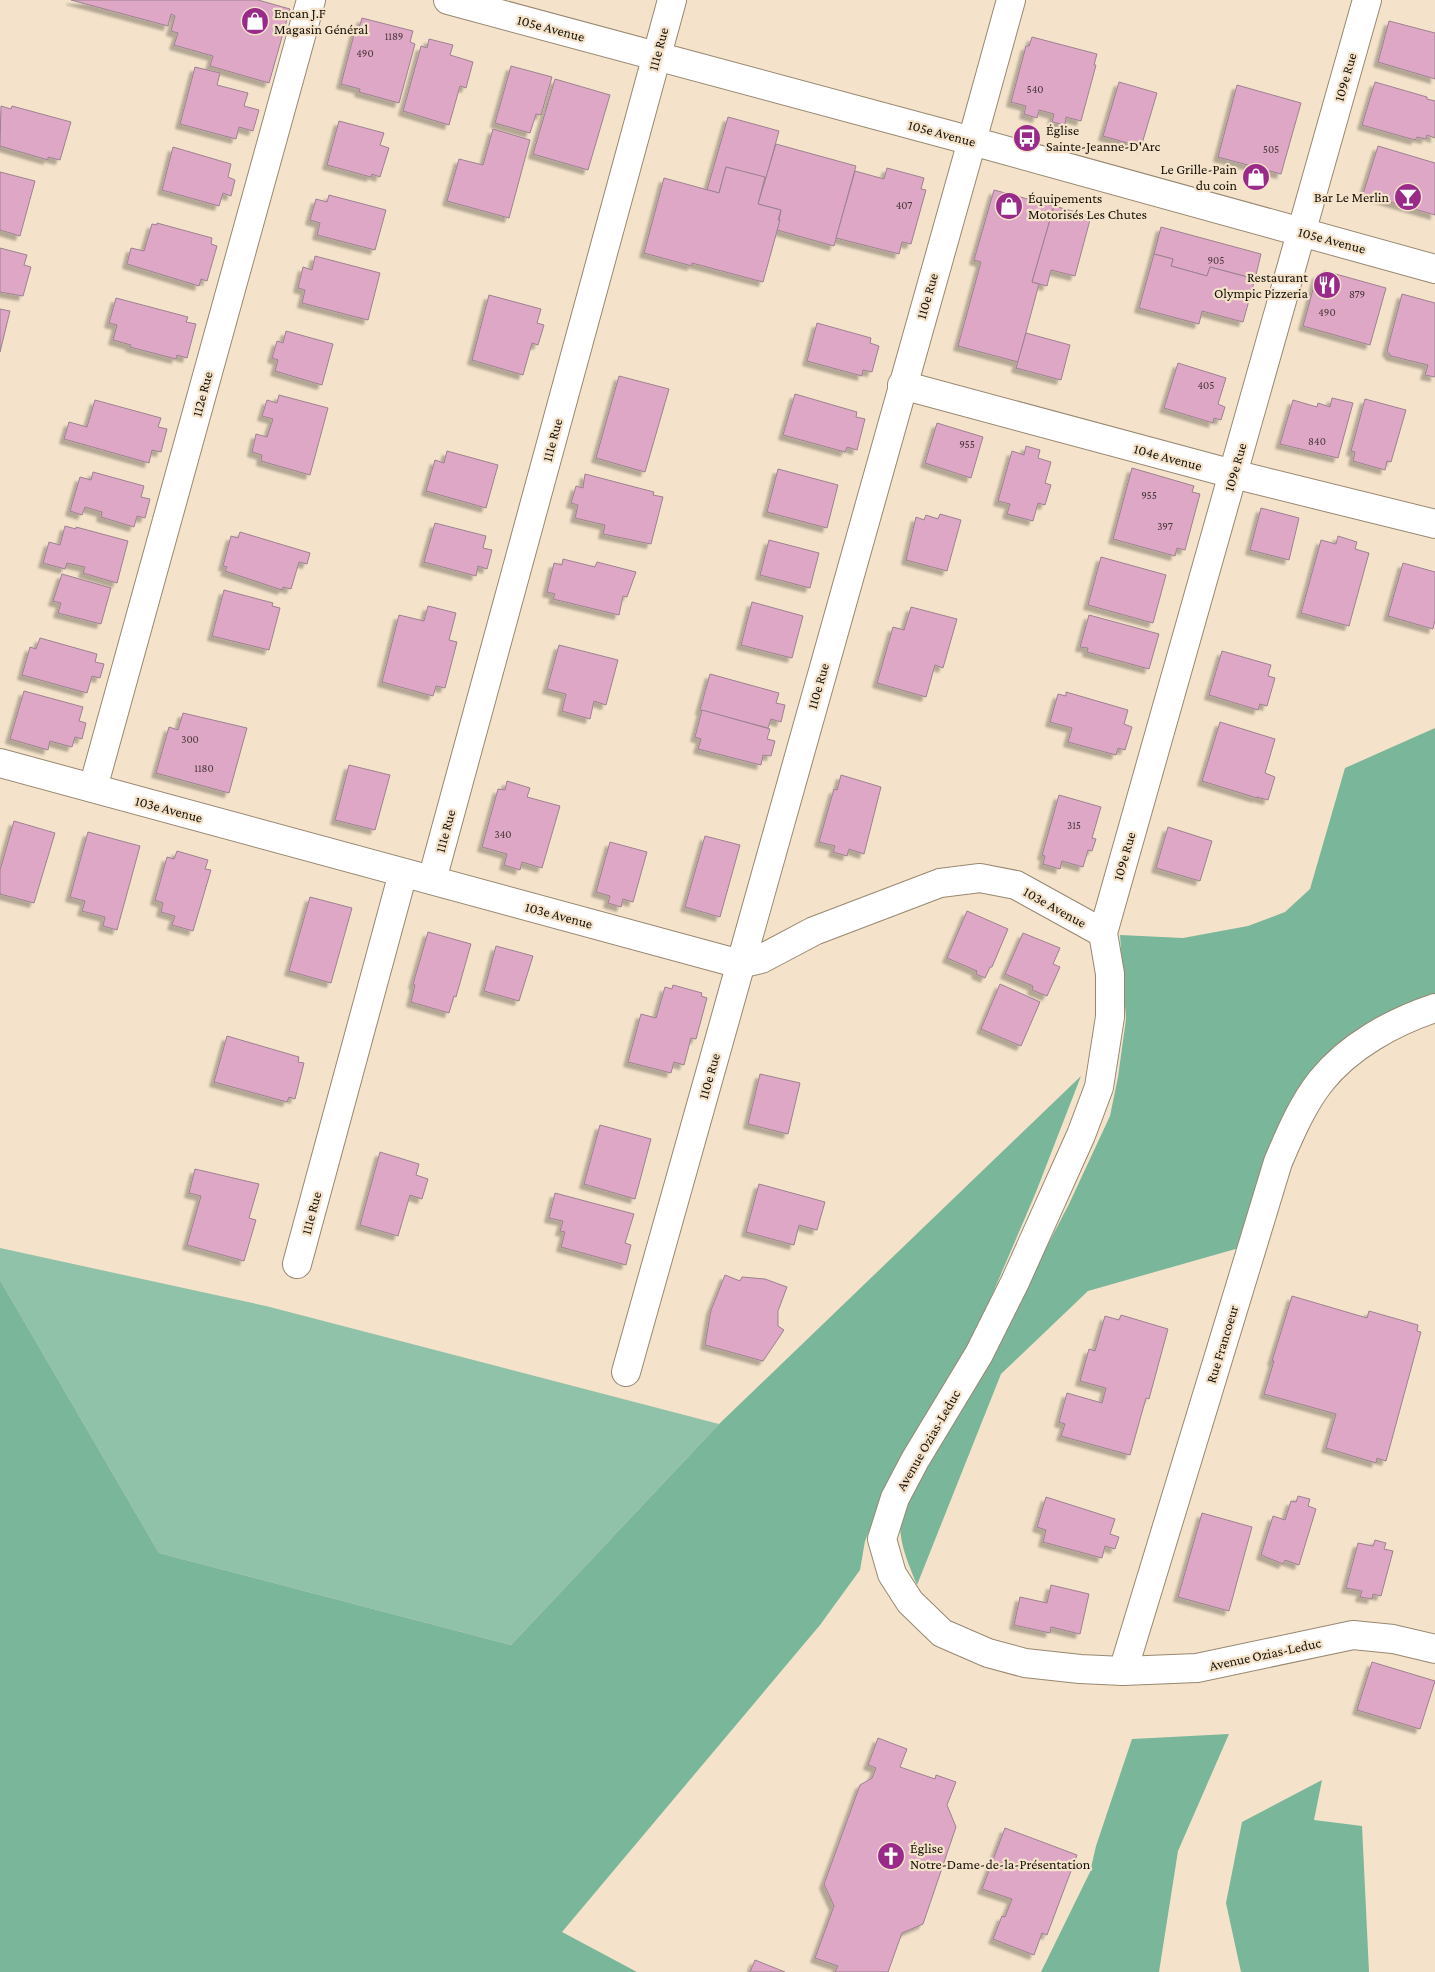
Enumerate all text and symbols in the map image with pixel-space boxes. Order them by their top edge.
place label: Encan J.F Magasin Général [274,5,368,37]
shop icon: Encan J.F Magasin Général [240,6,270,36]
street label: 105e Avenue [516,11,586,45]
street label: 111e Rue [645,26,671,72]
house number: 1189 [385,30,403,42]
house number: 490 [356,47,374,59]
street label: 109e Rue [1330,51,1360,103]
house number: 540 [1026,83,1044,95]
street label: 105e Avenue [907,116,977,150]
place label: Église Sainte-Jeanne-D'Arc [1046,122,1160,154]
bus stop icon: Église Sainte-Jeanne-D'Arc [1012,123,1042,153]
house number: 505 [1263,143,1279,155]
place label: Le Grille-Pain du coin [1161,161,1237,193]
shop icon: Le Grille-Pain du coin [1241,162,1271,192]
bar icon: Bar Le Merlin [1393,182,1423,212]
place label: Bar Le Merlin [1314,189,1389,205]
place label: Équipements Motorisés Les Chutes [1028,190,1147,222]
shop icon: Équipements Motorisés Les Chutes [994,191,1024,221]
house number: 407 [896,199,912,211]
street label: 105e Avenue [1297,223,1367,257]
house number: 905 [1208,254,1225,266]
place label: Restaurant Olympic Pizzeria [1214,269,1309,301]
restaurant icon: Restaurant Olympic Pizzeria [1312,270,1342,300]
street label: 110e Rue [913,271,941,321]
house number: 879 [1349,288,1365,300]
house number: 490 [1318,306,1336,318]
street label: 112e Rue [188,370,216,418]
house number: 405 [1197,379,1215,391]
street label: 111e Rue [539,417,565,463]
house number: 840 [1308,435,1326,447]
house number: 955 [959,438,975,450]
street label: 104e Avenue [1132,440,1204,474]
street label: 109e Rue [1220,441,1250,493]
house number: 955 [1141,489,1157,501]
house number: 397 [1157,520,1173,532]
street label: 110e Rue [804,661,832,711]
house number: 300 [181,733,199,745]
house number: 1180 [194,762,214,774]
street label: 103e Avenue [134,792,204,826]
street label: 111e Rue [432,808,458,854]
house number: 315 [1067,819,1081,831]
house number: 340 [494,828,512,840]
street label: 109e Rue [1109,830,1139,882]
street label: 103e Avenue [1021,883,1089,931]
street label: 103e Avenue [524,898,594,932]
street label: 110e Rue [695,1051,723,1101]
street label: 111e Rue [298,1190,324,1236]
street label: Rue Francoeur [1203,1303,1241,1385]
street label: Avenue Ozias-Leduc [893,1387,963,1493]
street label: Avenue Ozias-Leduc [1208,1634,1322,1674]
place label: Église Notre-Dame-de-la-Présentation [910,1840,1091,1872]
church icon: Église Notre-Dame-de-la-Présentation [876,1841,906,1871]

